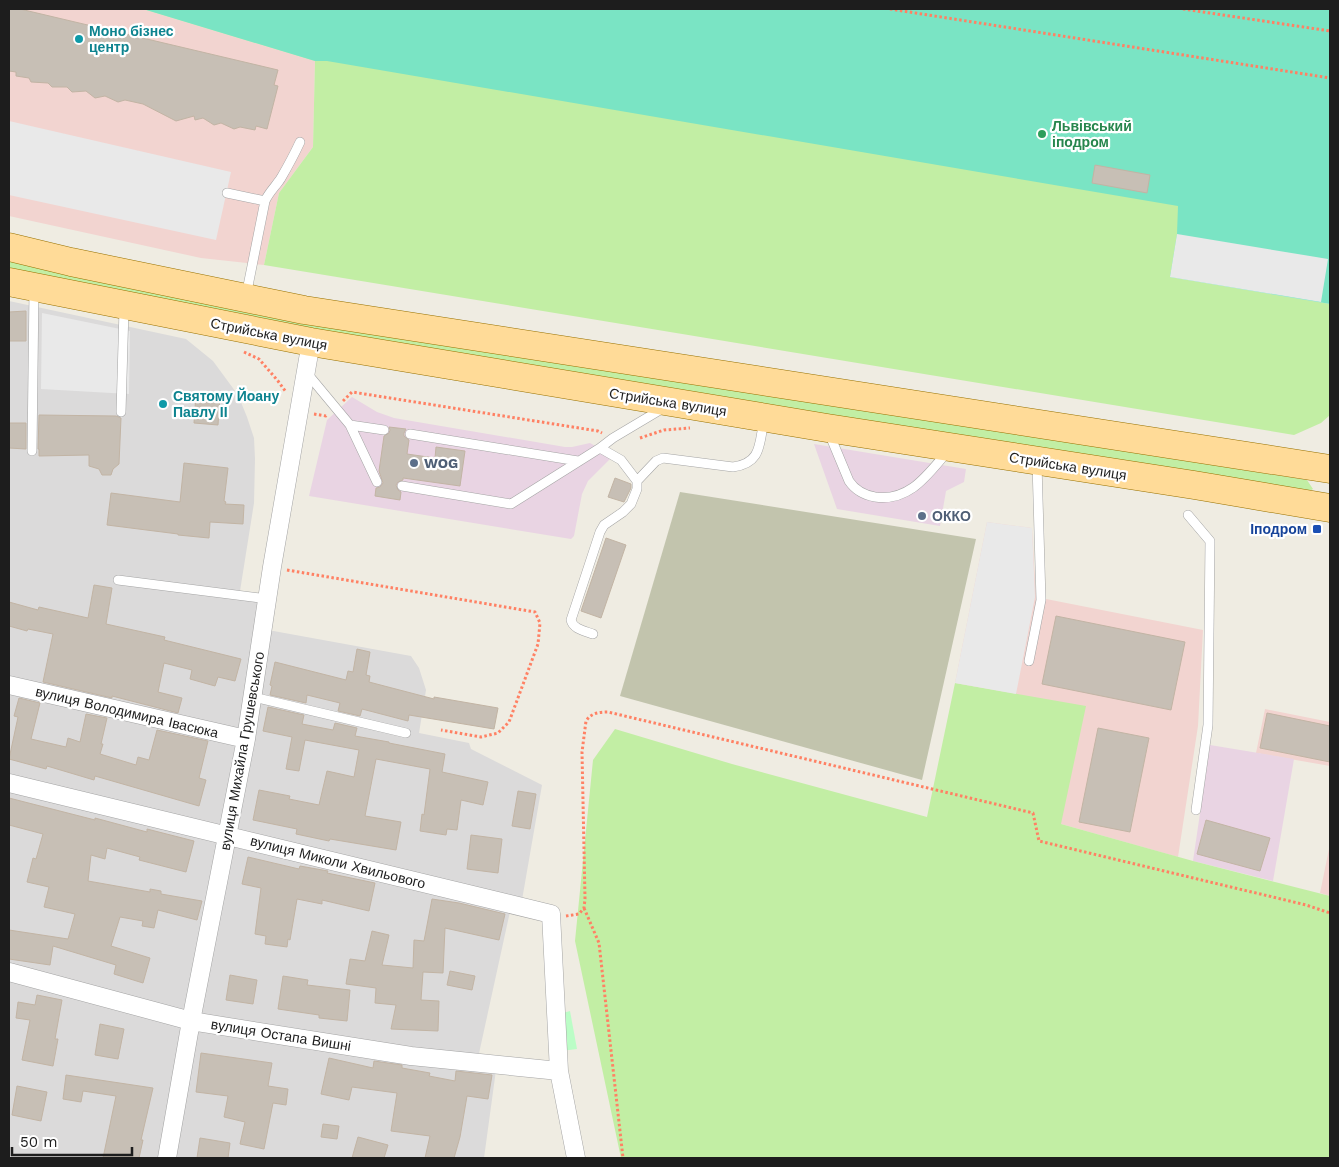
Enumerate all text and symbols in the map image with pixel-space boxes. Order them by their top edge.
place label: Моно бізнес центр [89,23,174,55]
marker: Моно бізнес центр [73,33,85,45]
place label: Львівський іподром [1052,118,1132,150]
marker: Львівський іподром [1036,128,1048,140]
street label: Стрийська вулиця [209,315,329,353]
street label: Стрийська вулиця [608,385,728,419]
place label: Святому Йоану Павлу ІІ [173,387,280,420]
marker: Святому Йоану Павлу ІІ [157,398,169,410]
street label: Стрийська вулиця [1008,449,1128,483]
place label: WOG [424,455,458,471]
marker: WOG [408,457,420,469]
place label: ОККО [932,508,971,524]
marker: ОККО [916,510,928,522]
place label: Іподром [1250,521,1307,537]
marker: Іподром [1311,523,1323,535]
street label: вулиця Михайла Грушевського [217,650,267,852]
street label: вулиця Володимира Івасюка [34,683,220,741]
street label: вулиця Миколи Хвильового [249,833,427,892]
street label: вулиця Остапа Вишні [210,1016,352,1054]
scale bar [12,1124,132,1156]
text: 50 m [20,1133,57,1151]

